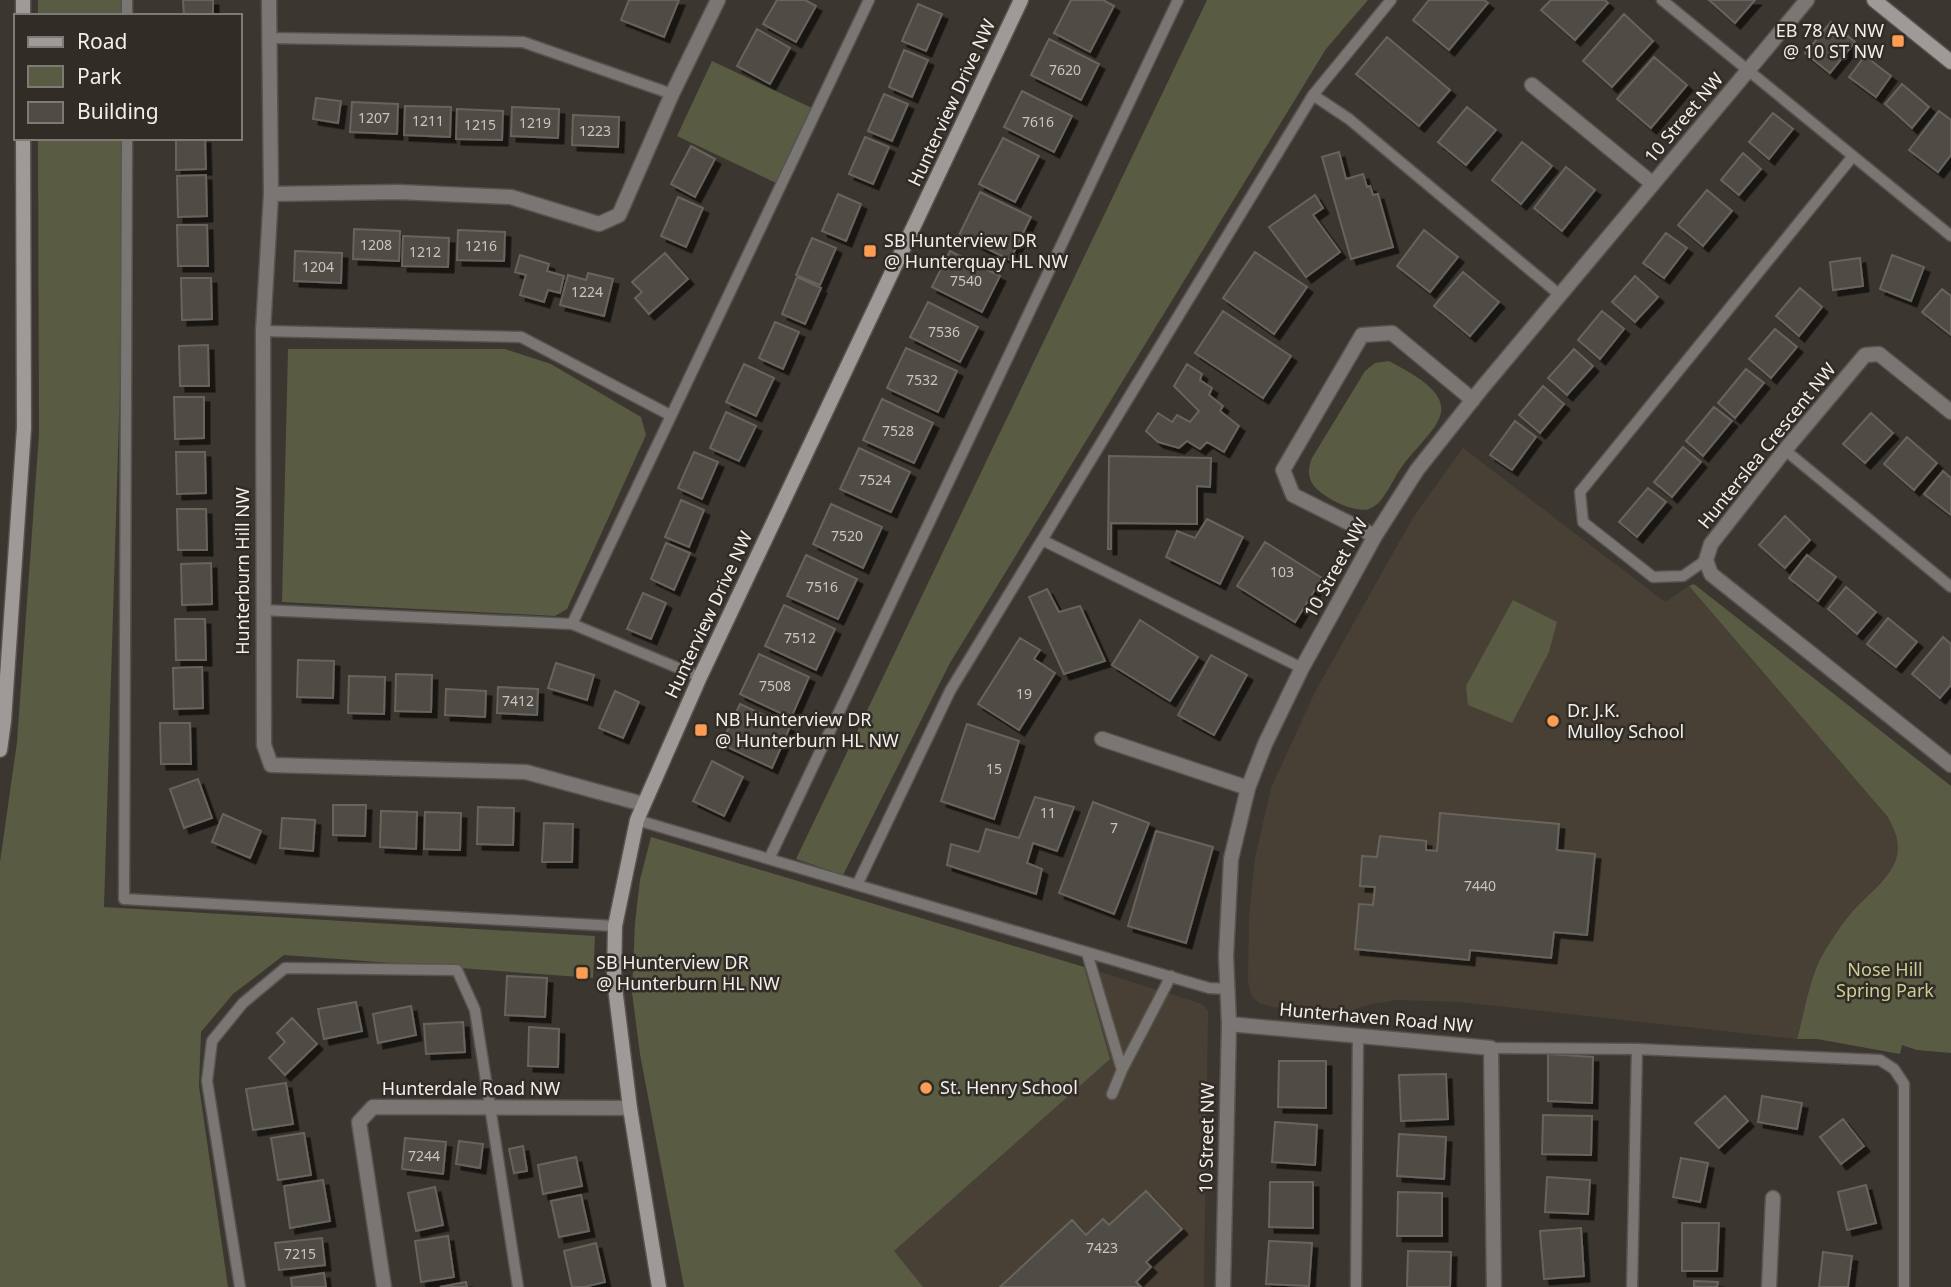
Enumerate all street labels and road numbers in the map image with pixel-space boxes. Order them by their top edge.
street label: Hunterview Drive NW [902,15,1000,190]
street label: 10 Street NW [1638,67,1728,167]
street label: Hunterslea Crescent NW [1692,357,1841,533]
street label: Hunterburn Hill NW [230,487,254,655]
street label: 10 Street NW [1298,513,1373,622]
street label: Hunterview Drive NW [659,527,757,702]
street label: Hunterhaven Road NW [1278,997,1474,1037]
street label: Hunterdale Road NW [382,1076,560,1100]
street label: 10 Street NW [1193,1082,1219,1194]

